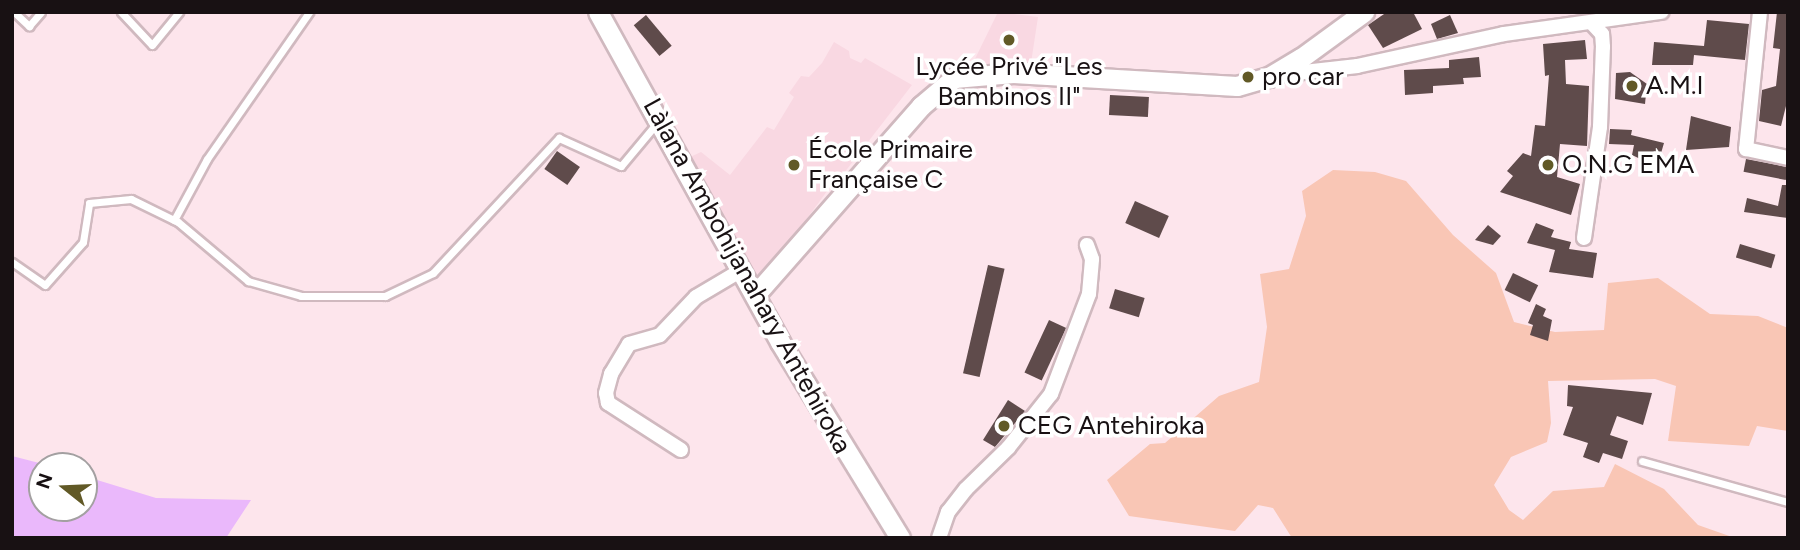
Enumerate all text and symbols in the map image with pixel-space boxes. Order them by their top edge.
marker: Lycée Privé "Les Bambinos II" [1001,32,1017,48]
place label: Lycée Privé "Les Bambinos II" [915,51,1103,112]
place label: pro car [1262,61,1344,93]
marker: pro car [1240,69,1256,85]
place label: A.M.I [1646,70,1703,102]
marker: A.M.I [1624,78,1640,94]
street label: Làlana Ambohijanahary Antehiroka [636,93,858,459]
place label: École Primaire Française C [808,134,973,196]
place label: O.N.G EMA [1562,149,1694,181]
marker: École Primaire Française C [786,157,802,173]
marker: O.N.G EMA [1540,157,1556,173]
place label: CEG Antehiroka [1018,410,1204,442]
marker: CEG Antehiroka [996,418,1012,434]
north arrow [28,452,98,522]
text: N [31,470,58,492]

